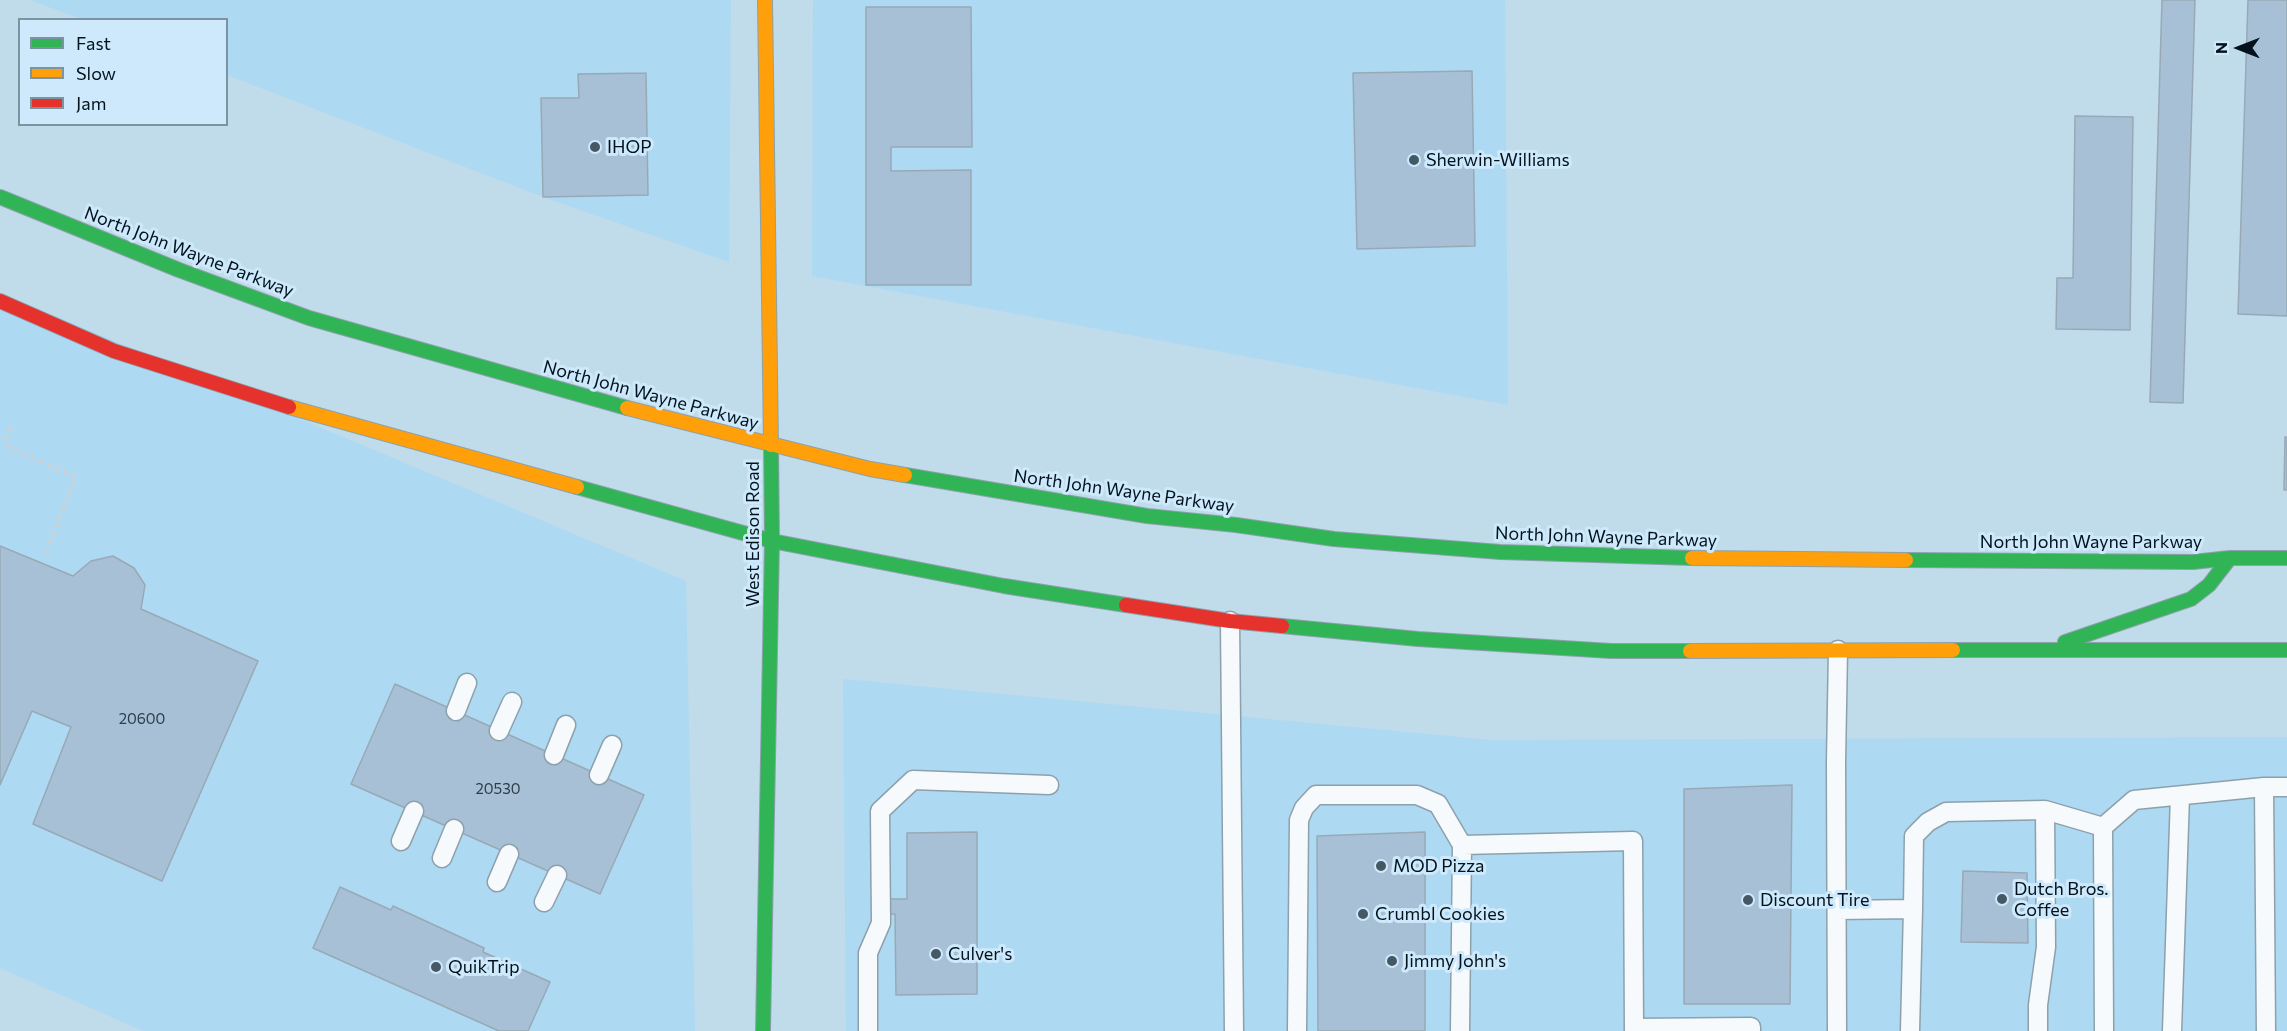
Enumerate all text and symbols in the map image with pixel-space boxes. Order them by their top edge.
legend [18,18,228,126]
north arrow [2209,18,2269,78]
text: Fast [76,32,111,54]
text: N [2211,42,2230,54]
text: Slow [76,62,116,84]
text: Jam [76,92,106,114]
place label: IHOP [607,136,652,158]
marker: IHOP [588,140,602,154]
place label: Sherwin-Williams [1426,149,1570,171]
marker: Sherwin-Williams [1407,153,1421,167]
street label: North John Wayne Parkway [81,202,297,302]
street label: North John Wayne Parkway [541,356,761,434]
street label: West Edison Road [742,461,764,607]
street label: North John Wayne Parkway [1012,465,1236,517]
street label: North John Wayne Parkway [1495,522,1717,552]
street label: North John Wayne Parkway [1980,531,2202,553]
house number: 20600 [119,710,165,728]
house number: 20530 [475,780,521,798]
place label: MOD Pizza [1393,855,1485,877]
marker: MOD Pizza [1374,859,1388,873]
place label: Dutch Bros. Coffee [2014,878,2109,920]
place label: Discount Tire [1760,889,1869,911]
marker: Dutch Bros. Coffee [1995,892,2009,906]
marker: Discount Tire [1741,893,1755,907]
place label: Crumbl Cookies [1375,903,1505,925]
marker: Crumbl Cookies [1356,907,1370,921]
place label: Culver's [948,943,1012,965]
marker: Culver's [929,947,943,961]
place label: Jimmy John's [1404,950,1506,972]
marker: Jimmy John's [1385,954,1399,968]
place label: QuikTrip [448,956,520,978]
marker: QuikTrip [429,960,443,974]

